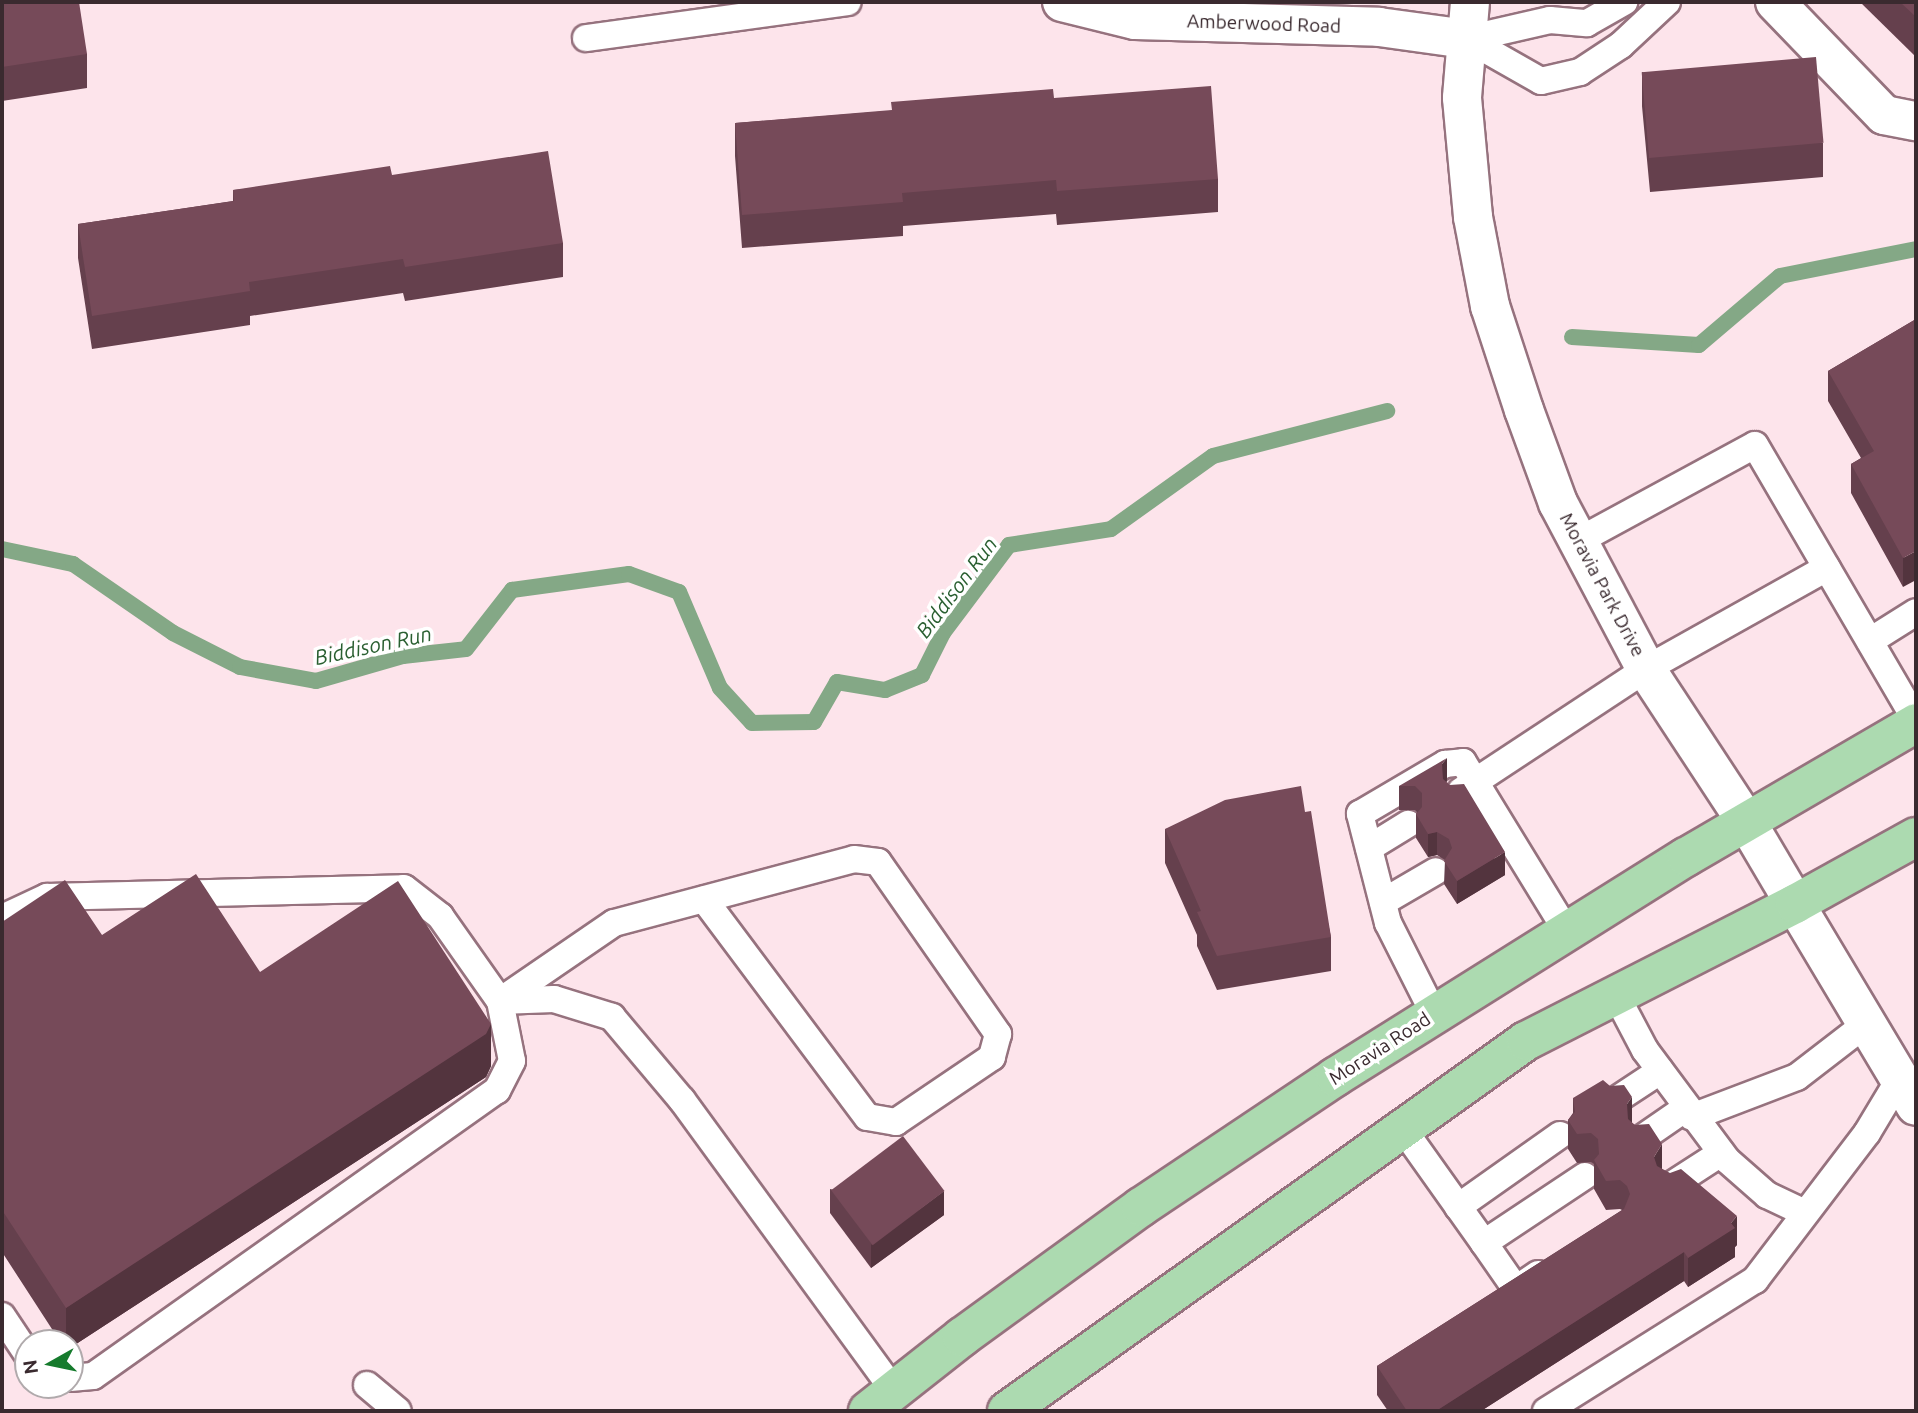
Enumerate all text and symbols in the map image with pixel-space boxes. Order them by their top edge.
street label: Amberwood Road [1187,10,1341,38]
street label: Moravia Park Drive [1554,509,1650,661]
water label: Biddison Run [910,532,1002,642]
water label: Biddison Run [312,620,434,670]
street label: Moravia Road [1325,1008,1435,1090]
north arrow [14,1329,84,1399]
text: N [18,1358,42,1376]

